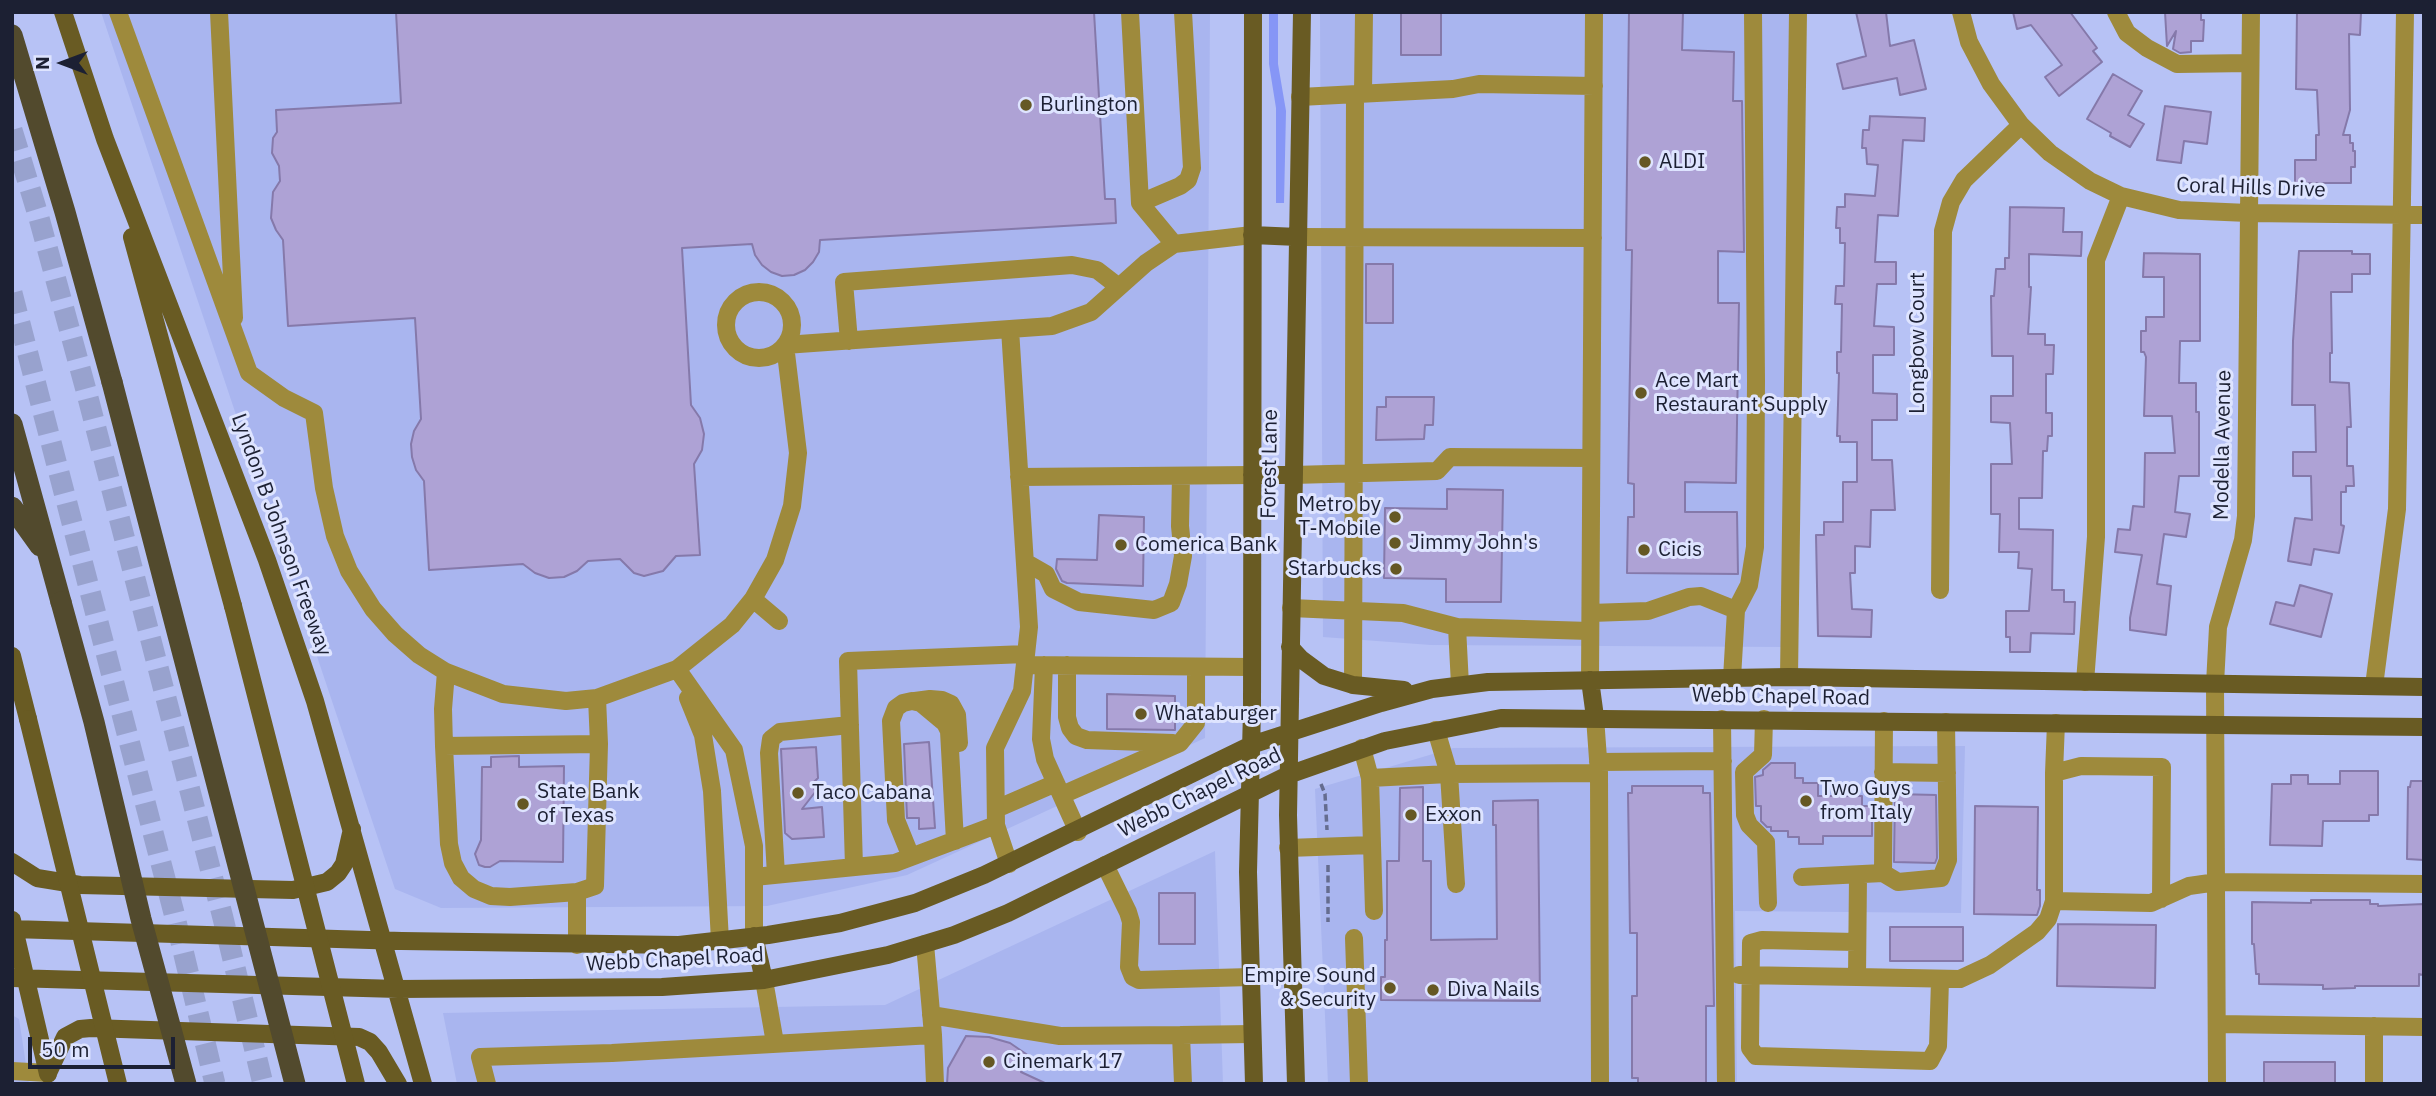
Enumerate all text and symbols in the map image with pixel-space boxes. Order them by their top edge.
north arrow [28,28,98,98]
text: N [30,56,54,70]
place label: Burlington [1040,92,1138,118]
marker: Burlington [1018,97,1034,113]
place label: ALDI [1659,149,1705,175]
marker: ALDI [1637,154,1653,170]
street label: Coral Hills Drive [2176,173,2326,203]
street label: Longbow Court [1905,272,1931,414]
place label: Ace Mart Restaurant Supply [1655,368,1828,418]
street label: Modella Avenue [2209,370,2237,520]
marker: Ace Mart Restaurant Supply [1633,385,1649,401]
street label: Forest Lane [1256,409,1284,519]
street label: Lyndon B Johnson Freeway [225,410,337,660]
place label: Metro by T-Mobile [1298,492,1381,542]
marker: Metro by T-Mobile [1387,509,1403,525]
place label: Jimmy John's [1409,530,1538,556]
place label: Comerica Bank [1135,532,1277,558]
marker: Jimmy John's [1387,535,1403,551]
marker: Comerica Bank [1113,537,1129,553]
place label: Cicis [1658,537,1702,563]
marker: Cicis [1636,542,1652,558]
place label: Starbucks [1288,556,1382,582]
marker: Starbucks [1388,561,1404,577]
street label: Webb Chapel Road [1692,683,1870,711]
place label: Whataburger [1155,701,1277,727]
marker: Whataburger [1133,706,1149,722]
street label: Webb Chapel Road [1114,743,1286,843]
place label: Two Guys from Italy [1820,776,1912,826]
place label: State Bank of Texas [537,779,639,829]
place label: Taco Cabana [812,780,932,806]
marker: Taco Cabana [790,785,806,801]
marker: Two Guys from Italy [1798,793,1814,809]
marker: State Bank of Texas [515,796,531,812]
place label: Exxon [1425,802,1482,828]
marker: Exxon [1403,807,1419,823]
street label: Webb Chapel Road [585,943,765,977]
place label: Empire Sound & Security [1244,963,1376,1013]
place label: Diva Nails [1447,977,1540,1003]
marker: Empire Sound & Security [1382,980,1398,996]
marker: Diva Nails [1425,982,1441,998]
scale bar [32,1023,178,1066]
text: 50 m [41,1035,90,1063]
place label: Cinemark 17 [1003,1049,1123,1075]
marker: Cinemark 17 [981,1054,997,1070]

